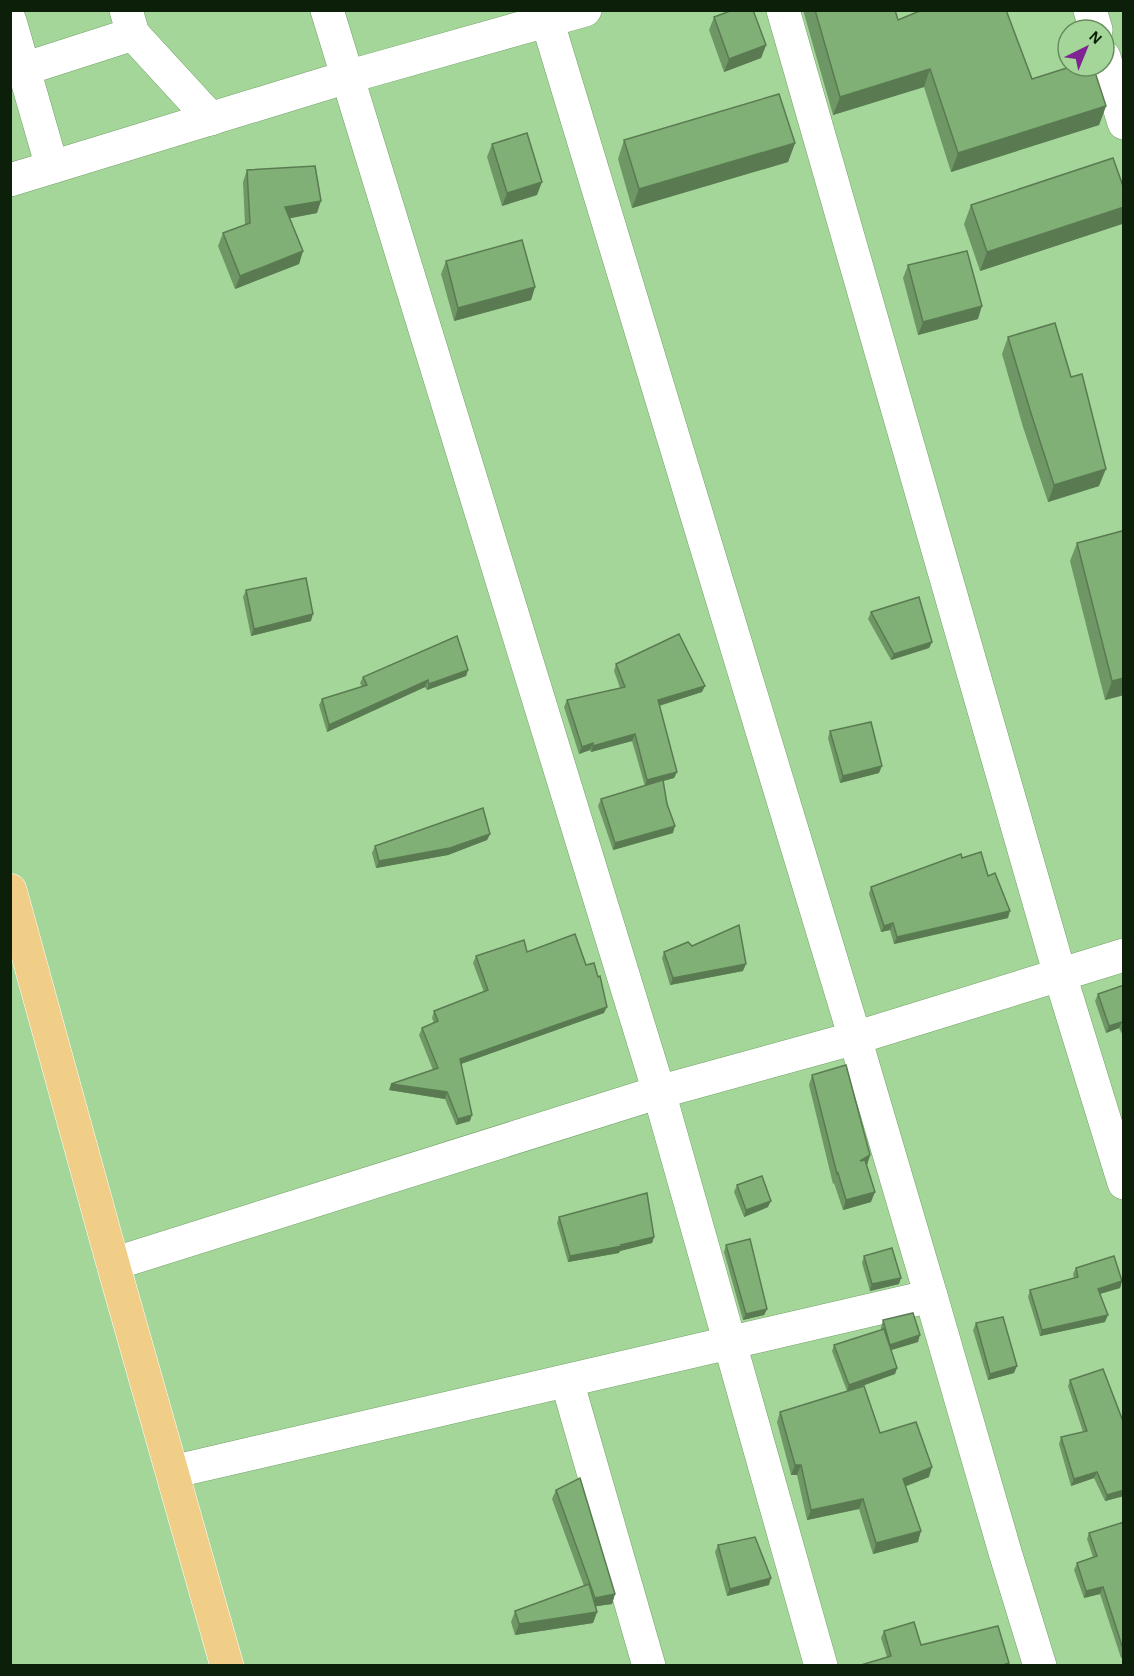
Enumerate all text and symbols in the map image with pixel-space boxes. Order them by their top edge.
north arrow [1056,18,1116,78]
text: N [1086,28,1105,47]

